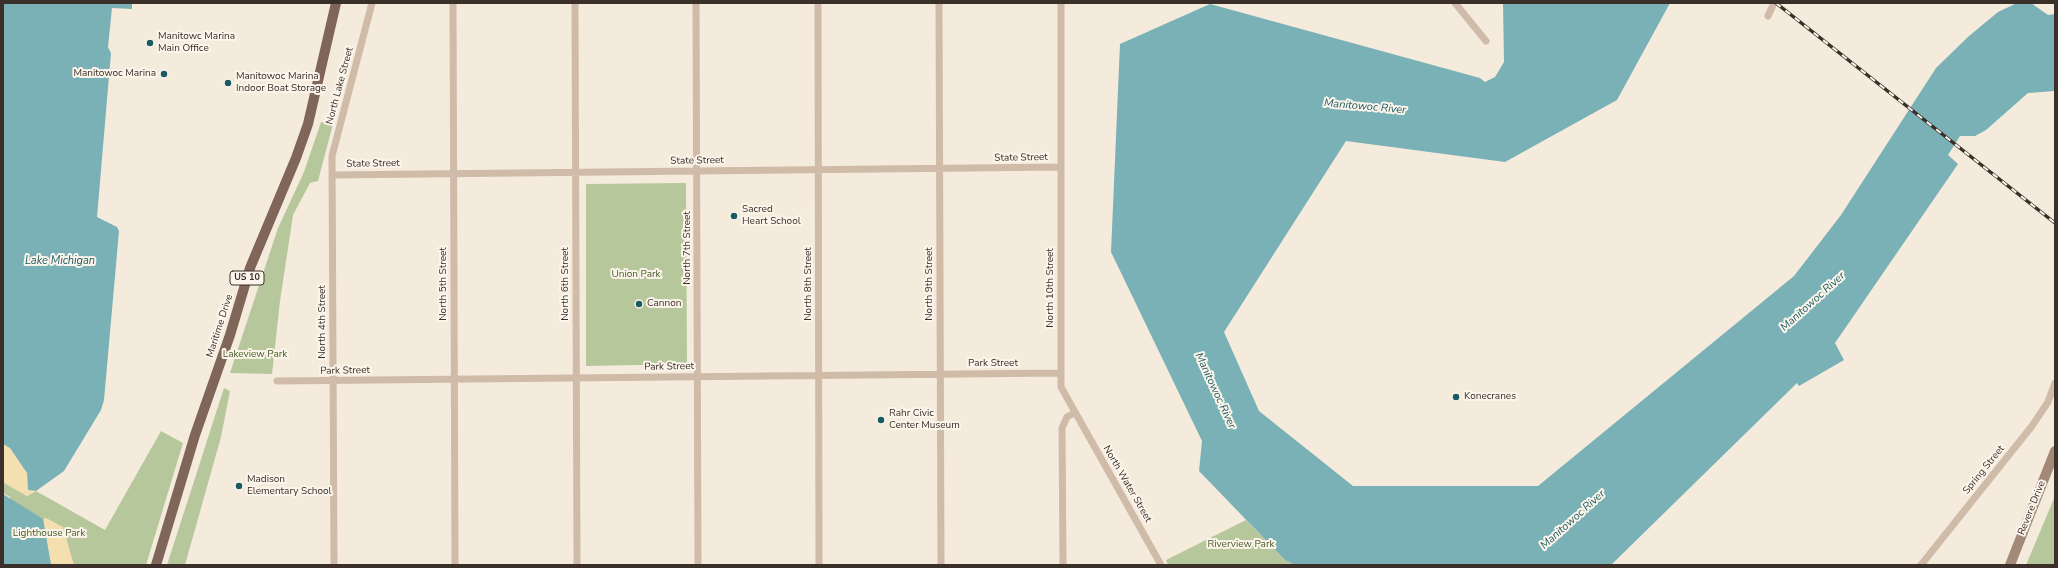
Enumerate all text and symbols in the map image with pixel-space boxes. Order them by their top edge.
place label: Manitowc Marina Main Office [158,31,235,54]
marker: Manitowc Marina Main Office [145,38,155,48]
street label: North Lake Street [324,46,356,126]
place label: Manitowoc Marina [73,68,156,80]
marker: Manitowoc Marina [159,69,169,79]
place label: Manitowoc Marina Indoor Boat Storage [236,71,326,94]
marker: Manitowoc Marina Indoor Boat Storage [223,78,233,88]
water label: Manitowoc River [1323,97,1407,117]
street label: State Street [994,152,1048,164]
street label: State Street [670,155,724,167]
street label: State Street [346,158,400,170]
place label: Sacred Heart School [742,204,801,228]
street label: North 7th Street [682,211,694,285]
marker: Sacred Heart School [729,211,739,221]
street label: North 5th Street [438,247,450,321]
street label: North 6th Street [560,247,572,321]
street label: North 8th Street [803,247,815,321]
street label: North 9th Street [924,247,936,321]
street label: North 10th Street [1045,248,1057,328]
water label: Lake Michigan [25,254,95,268]
park label: Union Park [611,269,661,281]
water label: Manitowoc River [1778,270,1848,334]
road number: US 10 [230,271,264,285]
street label: North 4th Street [317,285,329,359]
street label: Maritime Drive [204,293,236,359]
place label: Cannon [647,298,681,310]
marker: Cannon [634,299,644,309]
park label: Lakeview Park [223,349,287,361]
water label: Manitowoc River [1192,351,1238,431]
street label: Park Street [968,358,1018,370]
street label: Park Street [644,361,694,373]
street label: Park Street [320,365,370,377]
place label: Konecranes [1464,391,1516,403]
marker: Konecranes [1451,392,1461,402]
place label: Rahr Civic Center Museum [889,408,960,432]
marker: Rahr Civic Center Museum [876,415,886,425]
street label: Spring Street [1961,443,2007,497]
street label: North Water Street [1100,444,1154,524]
place label: Madison Elementary School [247,474,332,498]
street label: Revere Drive [2016,479,2048,537]
marker: Madison Elementary School [234,481,244,491]
water label: Manitowoc River [1538,488,1608,552]
park label: Lighthouse Park [13,528,85,540]
park label: Riverview Park [1208,539,1274,551]

